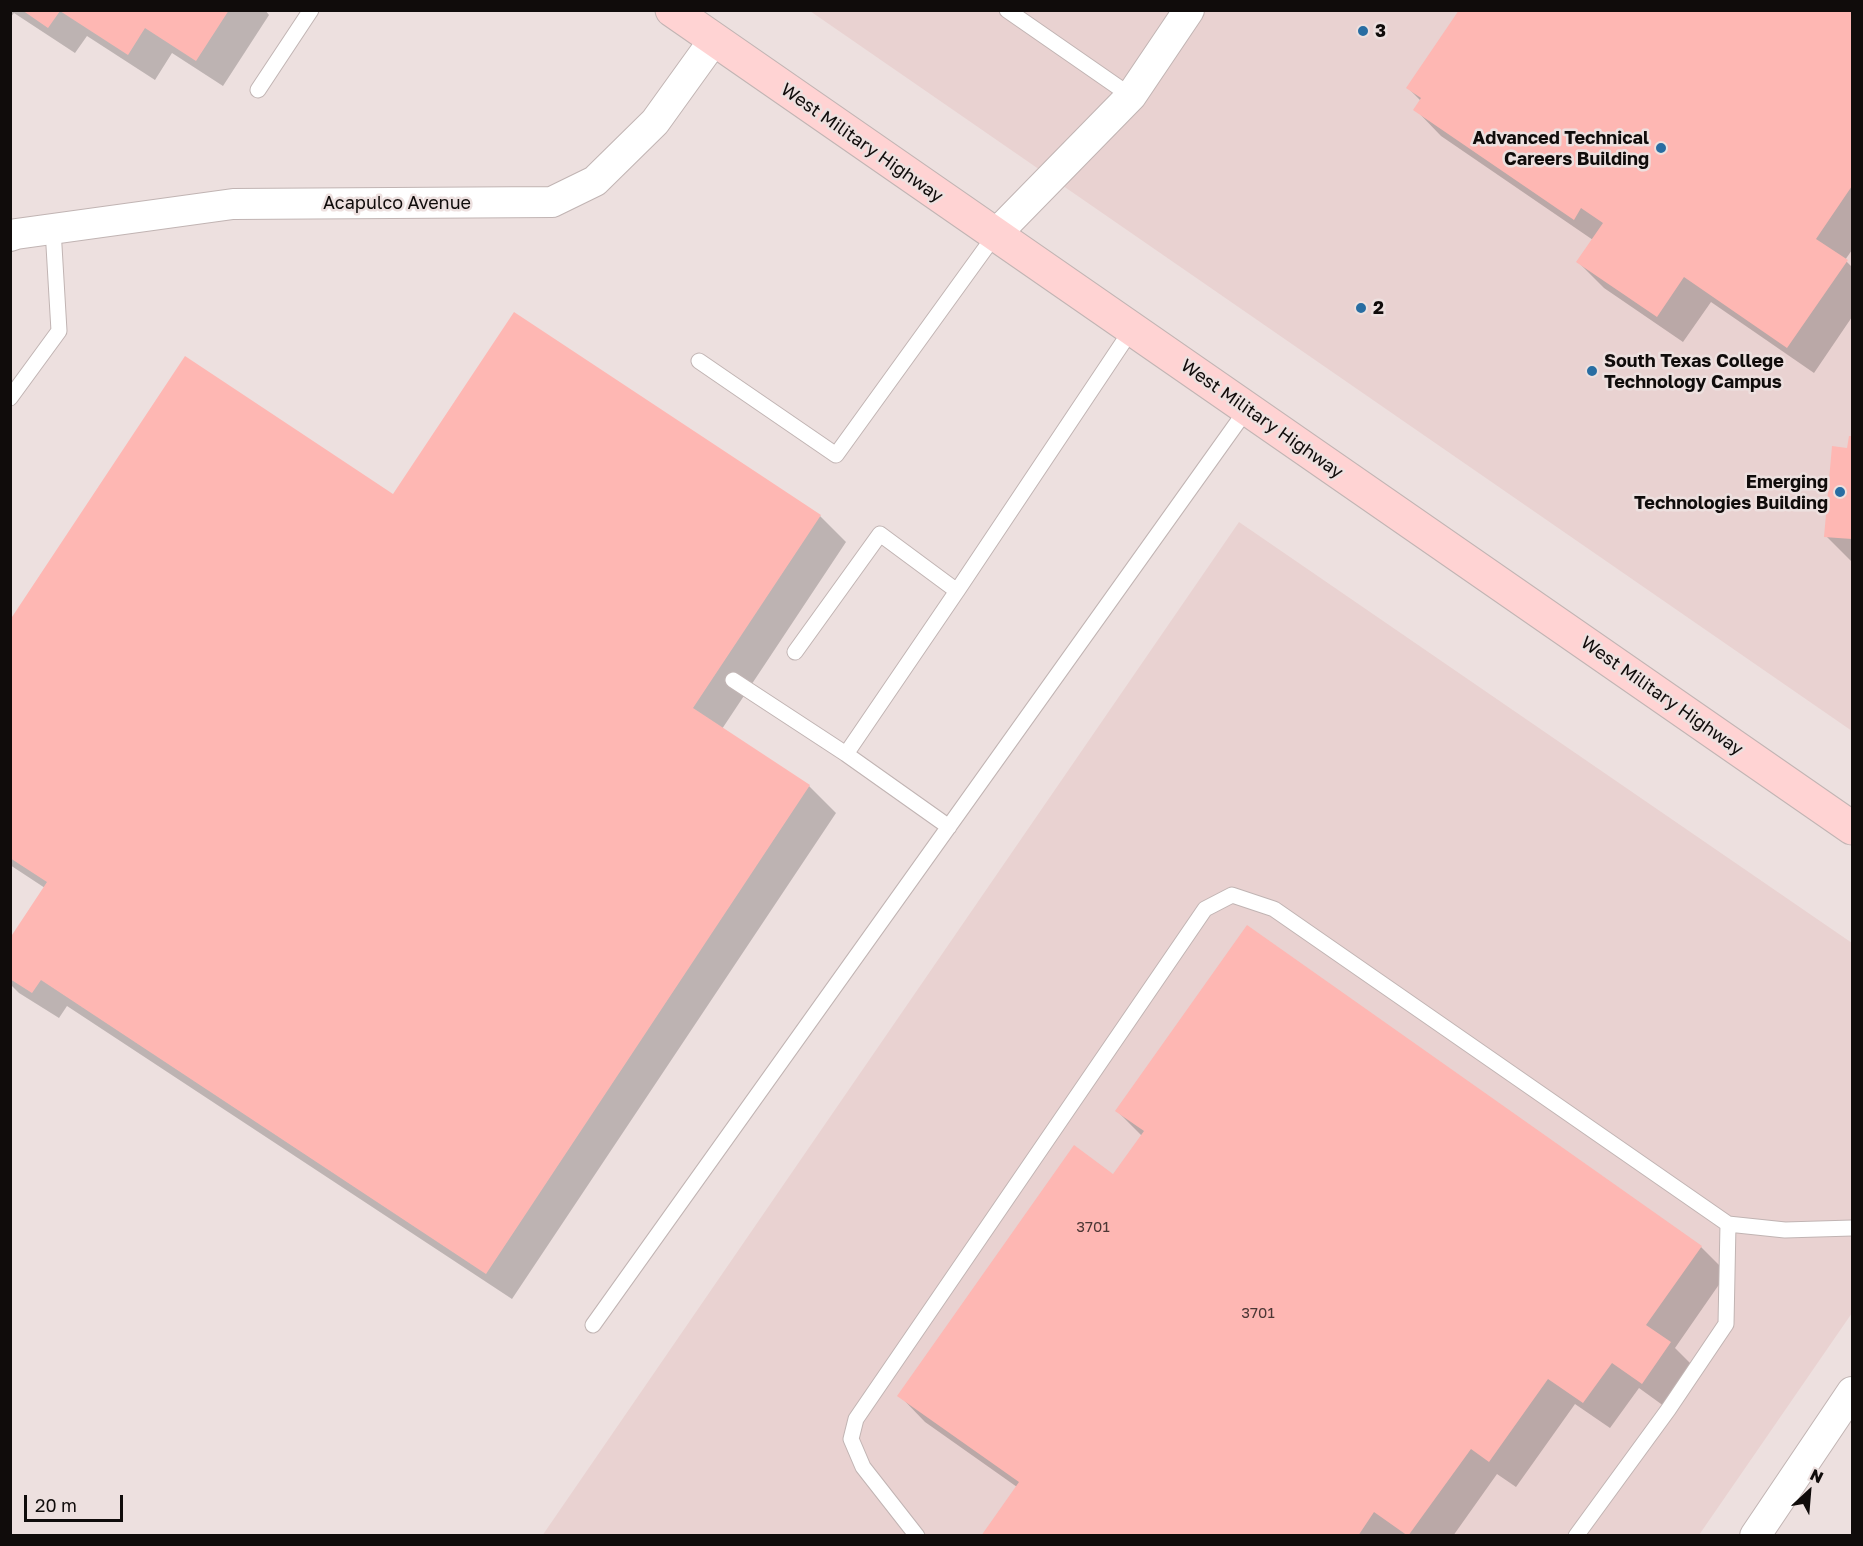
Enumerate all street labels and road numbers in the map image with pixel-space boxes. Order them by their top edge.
street label: West Military Highway [777,79,947,207]
street label: Acapulco Avenue [323,192,471,214]
street label: West Military Highway [1177,355,1347,483]
street label: West Military Highway [1577,632,1747,760]

